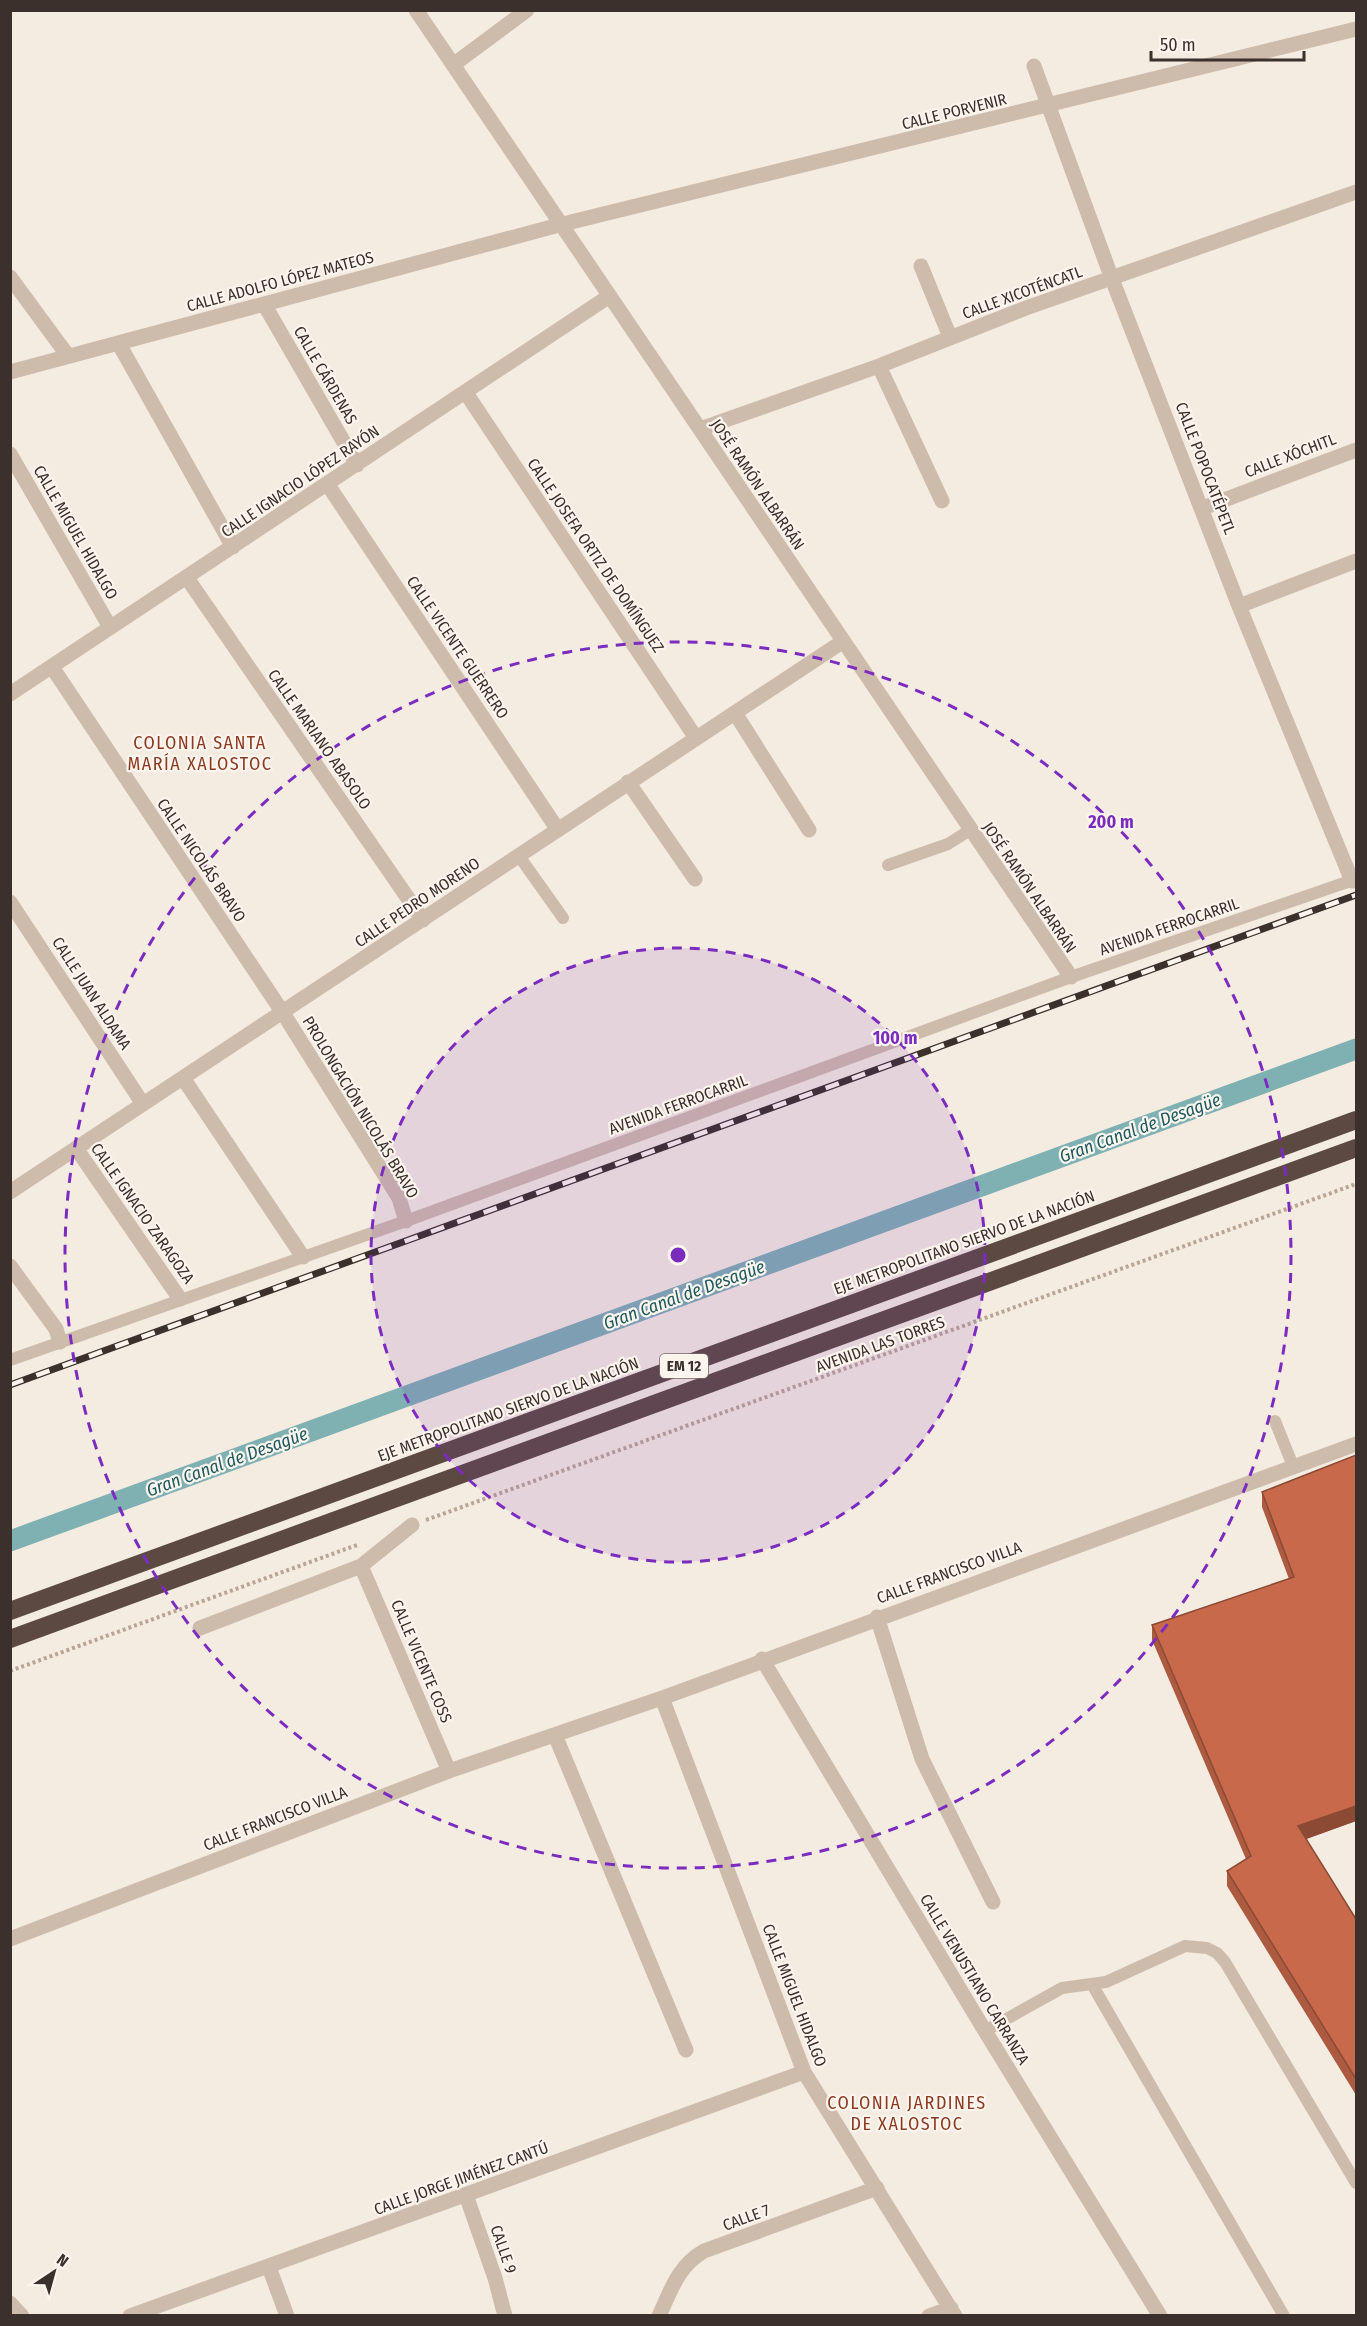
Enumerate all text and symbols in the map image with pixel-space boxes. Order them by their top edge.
scale bar [1151,24,1304,62]
text: 50 m [1160,34,1196,56]
street label: CALLE PORVENIR [900,89,1009,134]
street label: CALLE ADOLFO LÓPEZ MATEOS [185,247,376,316]
street label: CALLE XICOTÉNCATL [960,262,1085,323]
street label: CALLE CÁRDENAS [290,323,361,428]
street label: CALLE POPOCATÉPETL [1172,399,1239,537]
street label: JOSÉ RAMÓN ALBARRÁN [707,415,808,553]
street label: CALLE IGNACIO LÓPEZ RAYÓN [218,421,383,541]
street label: CALLE XÓCHITL [1242,429,1338,482]
street label: CALLE JOSEFA ORTIZ DE DOMÍNGUEZ [523,455,668,656]
street label: CALLE MIGUEL HIDALGO [29,462,122,603]
street label: CALLE VICENTE GUERRERO [403,572,512,722]
street label: CALLE MARIANO ABASOLO [264,666,375,813]
district label: COLONIA SANTA MARÍA XALOSTOC [128,732,272,775]
street label: CALLE NICOLÁS BRAVO [153,795,250,926]
text: 200 m [1087,811,1134,833]
street label: JOSÉ RAMÓN ALBARRÁN [979,818,1080,956]
street label: CALLE PEDRO MORENO [351,853,483,951]
street label: AVENIDA FERROCARRIL [1097,894,1241,959]
street label: CALLE JUAN ALDAMA [48,933,135,1054]
street label: PROLONGACIÓN NICOLÁS BRAVO [299,1013,423,1202]
text: 100 m [873,1027,917,1049]
street label: AVENIDA FERROCARRIL [606,1071,750,1138]
water label: Gran Canal de Desagüe [1056,1088,1224,1167]
street label: CALLE IGNACIO ZARAGOZA [87,1139,199,1288]
street label: EJE METROPOLITANO SIERVO DE LA NACIÓN [831,1186,1097,1299]
centre of rings [668,1245,688,1265]
water label: Gran Canal de Desagüe [600,1255,768,1334]
street label: AVENIDA LAS TORRES [813,1312,947,1377]
street label: EJE METROPOLITANO SIERVO DE LA NACIÓN [375,1353,641,1466]
road number: EM 12 [660,1354,708,1378]
water label: Gran Canal de Desagüe [143,1422,311,1501]
street label: CALLE FRANCISCO VILLA [874,1537,1025,1608]
street label: CALLE VICENTE COSS [387,1597,456,1726]
street label: CALLE FRANCISCO VILLA [201,1782,350,1855]
street label: CALLE VENUSTIANO CARRANZA [916,1890,1033,2069]
street label: CALLE MIGUEL HIDALGO [759,1921,831,2069]
district label: COLONIA JARDINES DE XALOSTOC [827,2092,987,2135]
street label: CALLE JORGE JIMÉNEZ CANTÚ [371,2138,551,2219]
street label: CALLE 7 [720,2200,773,2235]
street label: CALLE 9 [486,2223,521,2276]
north arrow [24,2242,84,2302]
text: N [53,2250,72,2271]

